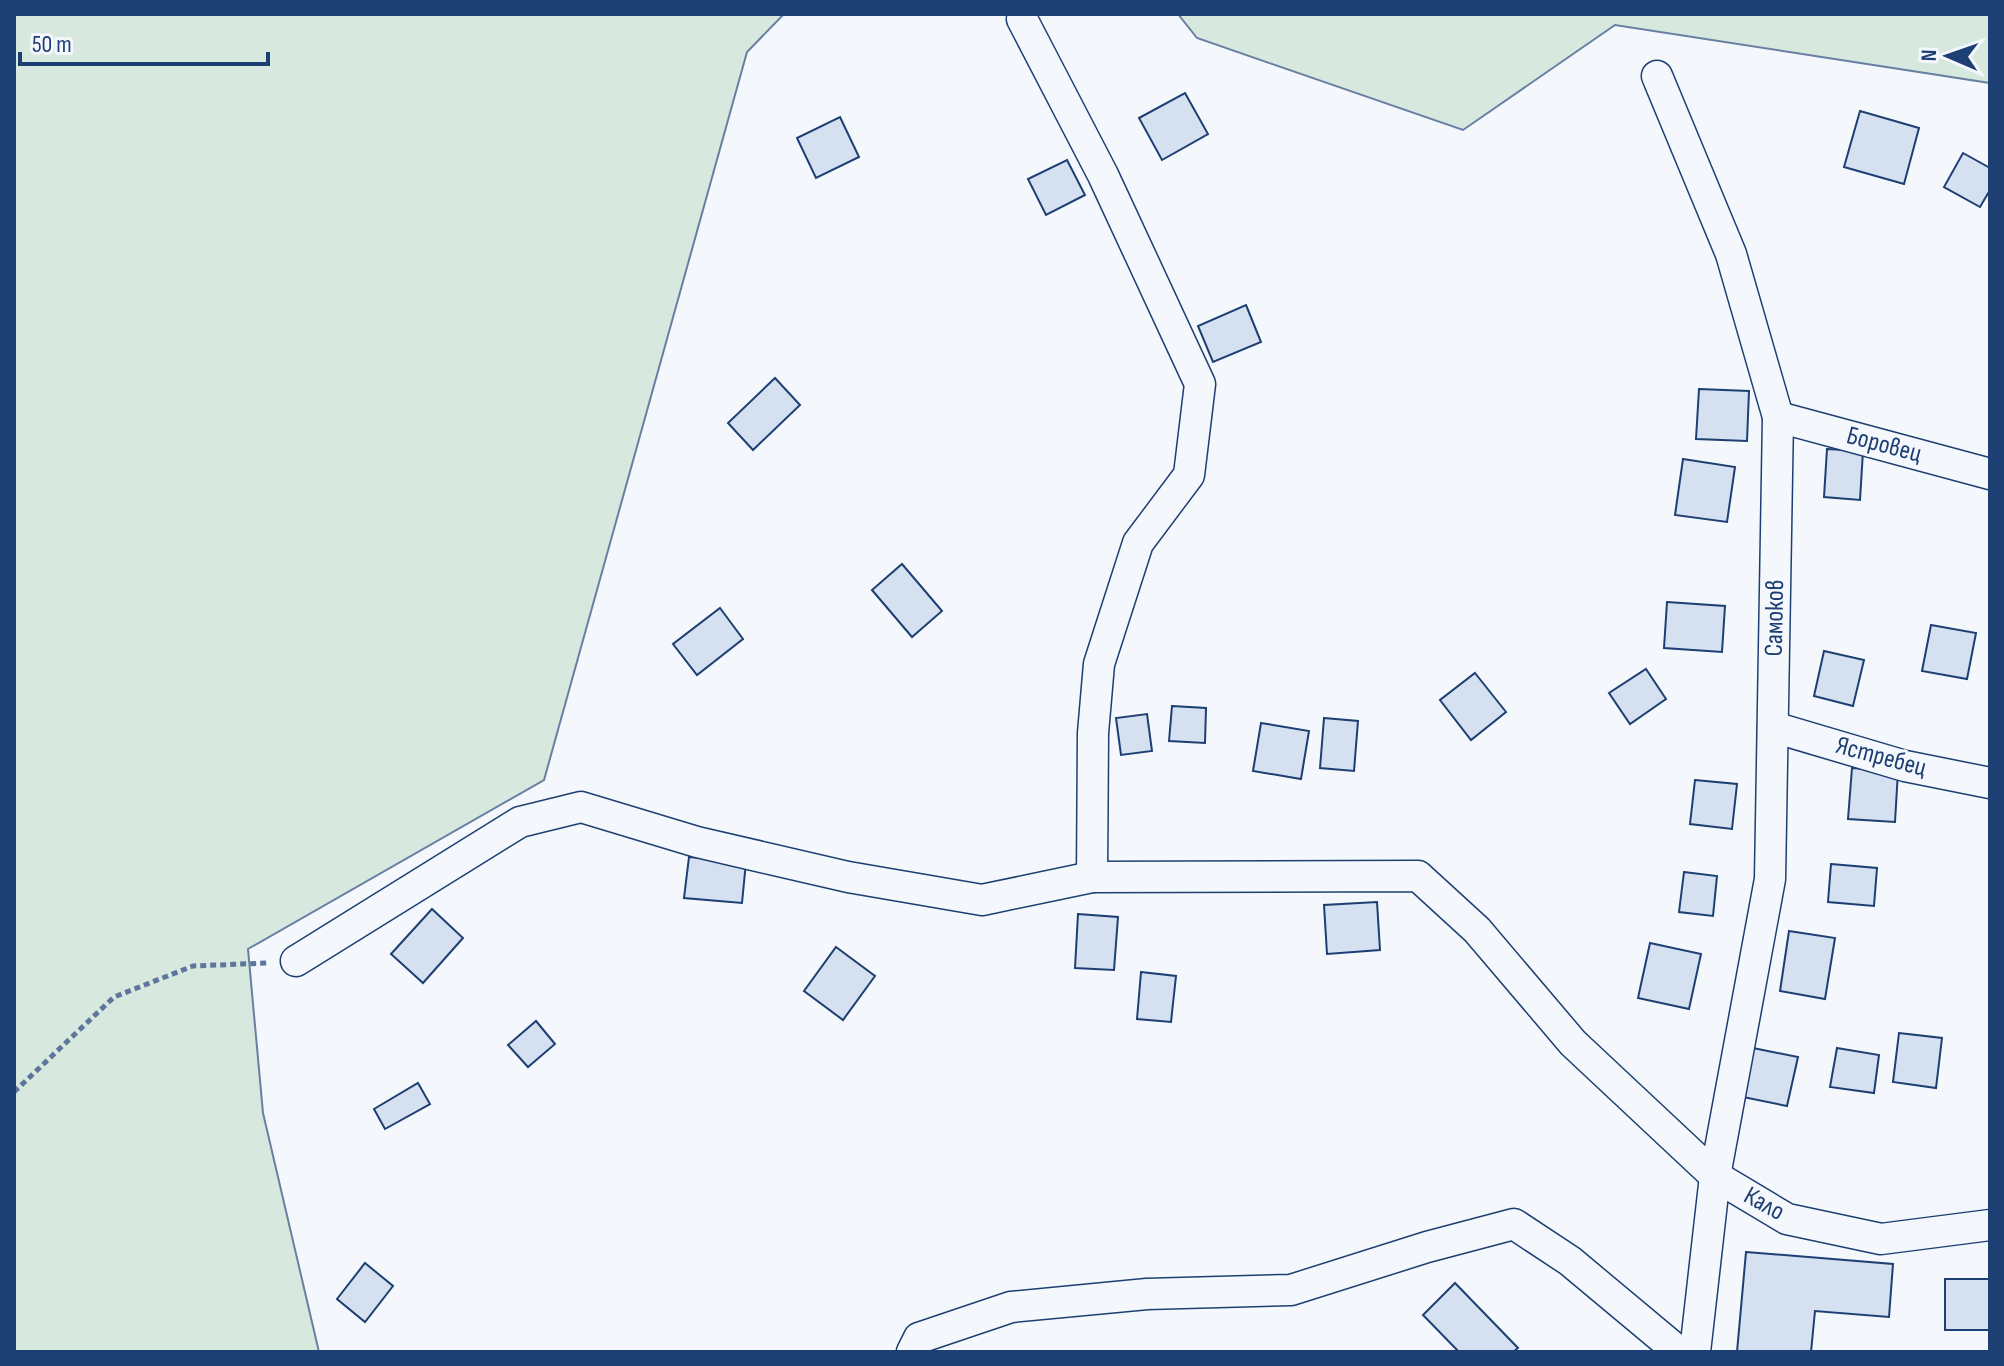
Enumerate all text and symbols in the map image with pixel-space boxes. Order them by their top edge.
scale bar [20,16,268,66]
north arrow [1908,16,1988,96]
text: 50 m [32,30,72,59]
text: N [1916,49,1943,62]
street label: Боровец [1843,420,1925,470]
street label: Самоков [1759,579,1791,657]
street label: Ястребец [1832,730,1930,784]
street label: Кало [1738,1180,1790,1228]

